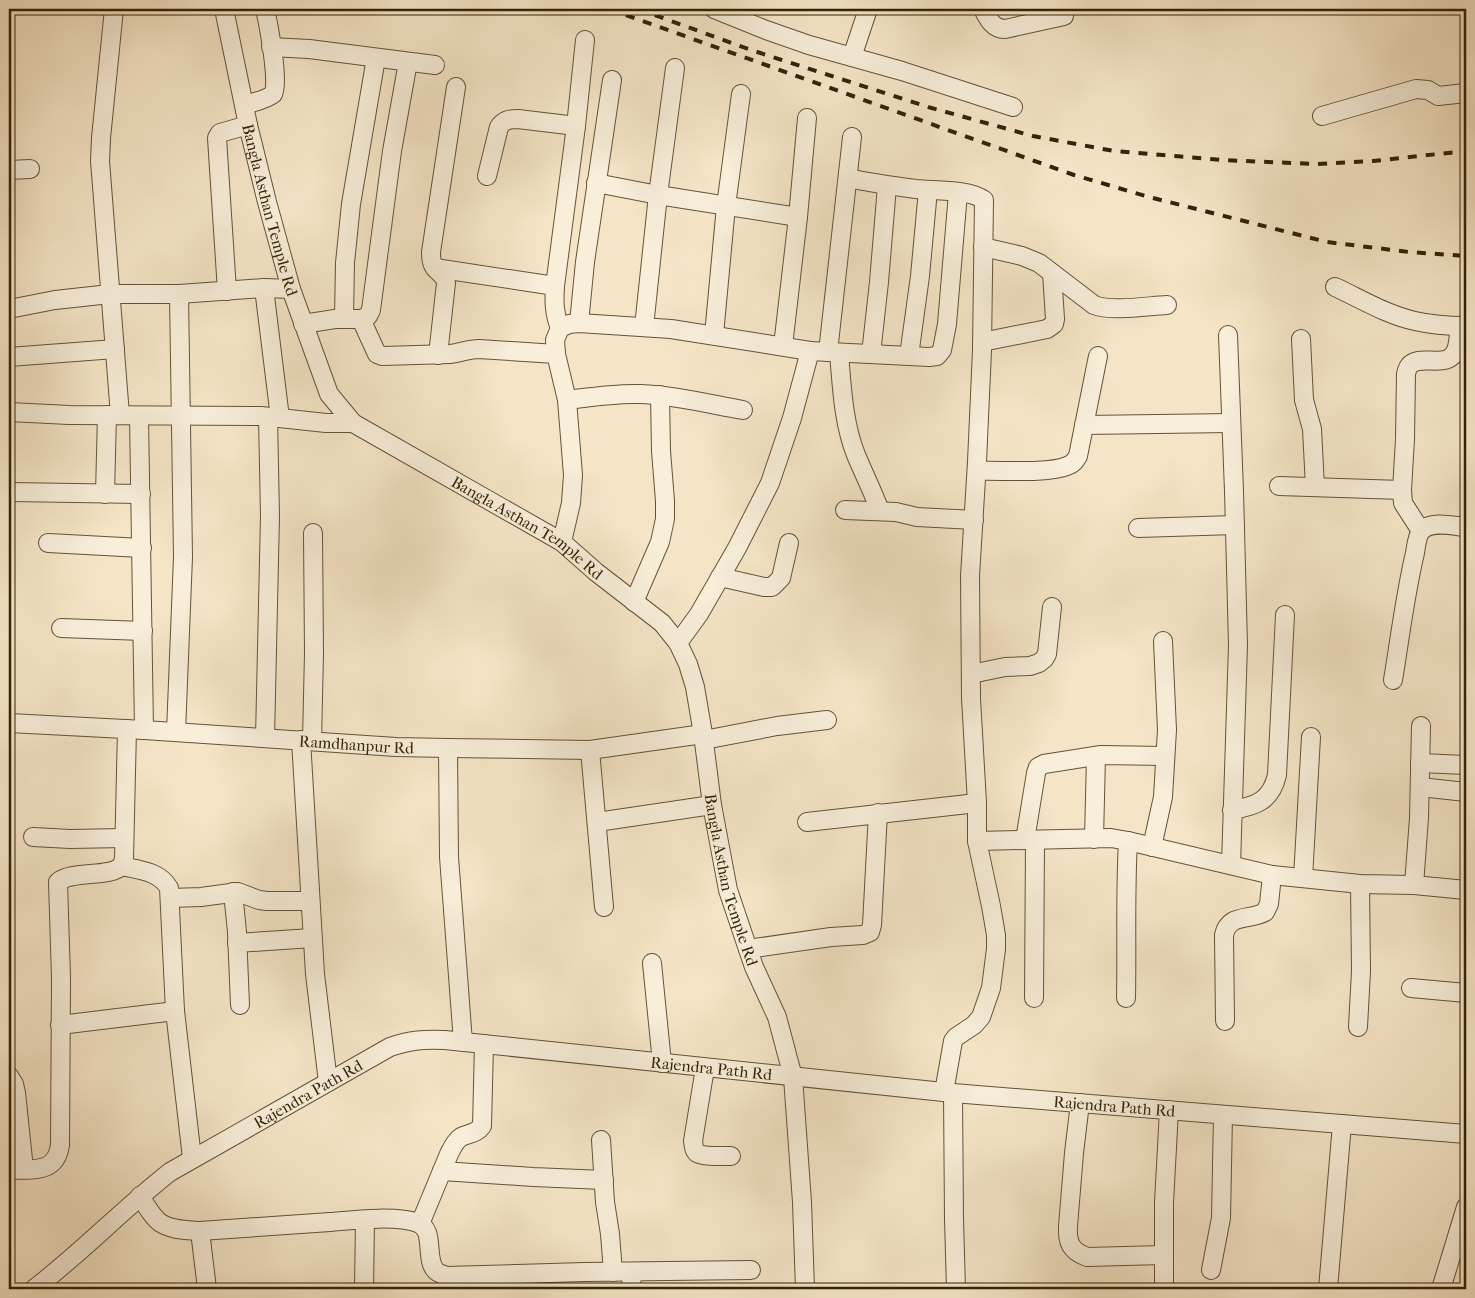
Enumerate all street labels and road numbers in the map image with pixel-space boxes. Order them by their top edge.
street label: Bangla Asthan Temple Rd [239,122,302,299]
street label: Bangla Asthan Temple Rd [448,472,607,584]
street label: Ramdhanpur Rd [298,731,414,757]
street label: Bangla Asthan Temple Rd [701,793,762,968]
street label: Rajendra Path Rd [650,1052,773,1084]
street label: Rajendra Path Rd [250,1055,366,1132]
street label: Rajendra Path Rd [1053,1092,1176,1120]

